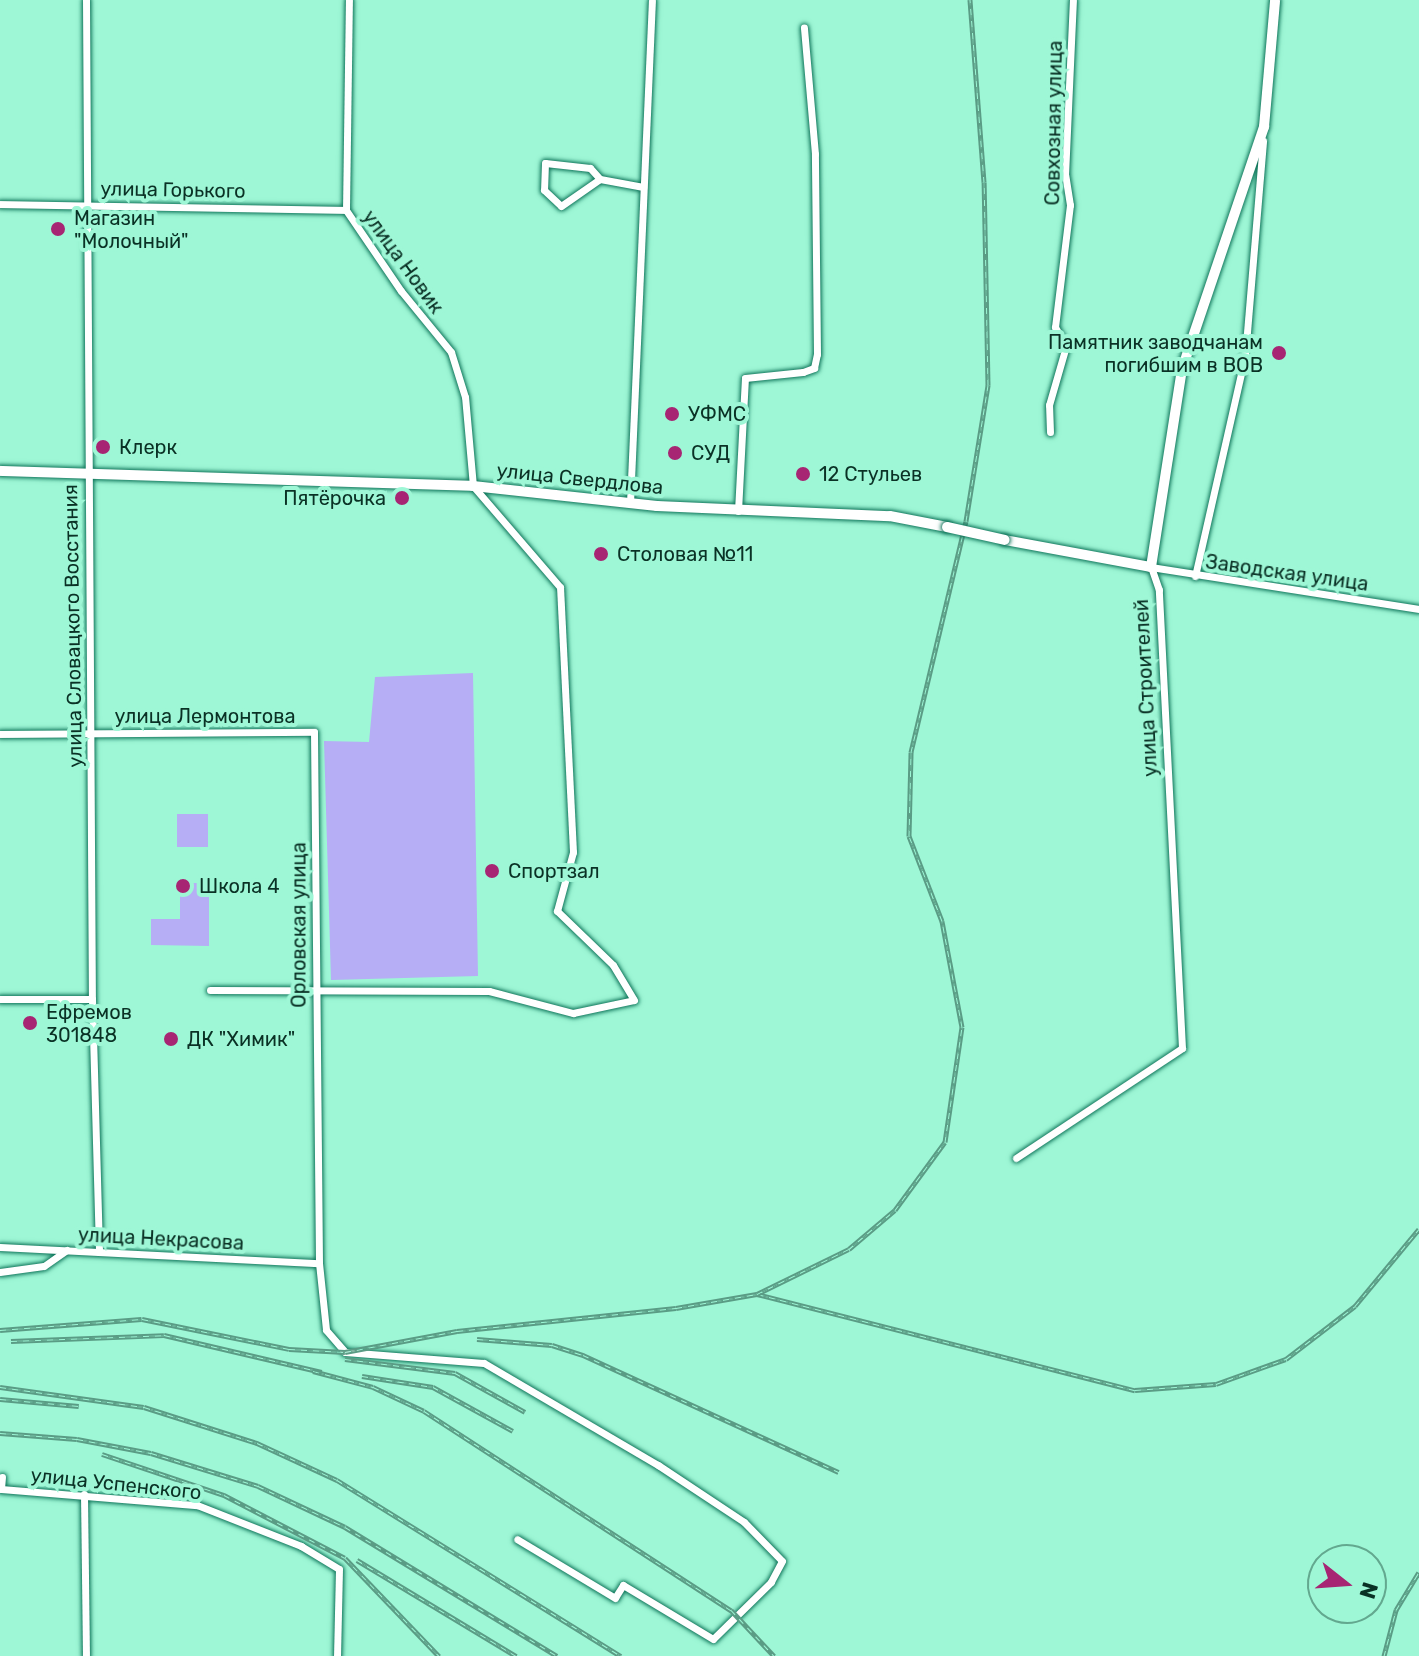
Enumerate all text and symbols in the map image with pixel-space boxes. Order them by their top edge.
street label: Совхозная улица [1041,40,1067,206]
street label: улица Горького [100,177,246,203]
street label: улица Новик [357,205,449,319]
place label: Магазин "Молочный" [74,206,189,253]
marker: Магазин "Молочный" [49,220,67,238]
place label: Памятник заводчанам погибшим в ВОВ [1048,330,1263,377]
marker: Памятник заводчанам погибшим в ВОВ [1270,344,1288,362]
place label: УФМС [688,402,746,426]
marker: УФМС [663,405,681,423]
place label: Клерк [119,435,177,459]
marker: Клерк [94,438,112,456]
place label: СУД [691,441,730,465]
marker: СУД [666,444,684,462]
street label: улица Свердлова [495,458,665,500]
place label: 12 Стульев [819,462,922,486]
marker: 12 Стульев [794,465,812,483]
street label: улица Словацкого Восстания [59,484,87,768]
place label: Пятёрочка [283,486,386,510]
marker: Пятёрочка [393,489,411,507]
place label: Столовая №11 [617,542,753,566]
marker: Столовая №11 [592,545,610,563]
street label: Заводская улица [1204,550,1370,596]
street label: улица Строителей [1129,599,1163,777]
street label: улица Лермонтова [115,704,295,728]
street label: Орловская улица [287,842,311,1008]
place label: Спортзал [508,859,600,883]
marker: Спортзал [483,862,501,880]
place label: Школа 4 [199,874,280,898]
marker: Школа 4 [174,877,192,895]
place label: Ефремов 301848 [46,1000,132,1047]
marker: Ефремов 301848 [21,1014,39,1032]
place label: ДК "Химик" [187,1027,295,1051]
marker: ДК "Химик" [162,1030,180,1048]
street label: улица Некрасова [77,1223,245,1255]
street label: улица Успенского [29,1463,203,1505]
north arrow [1307,1544,1387,1624]
text: N [1353,1579,1384,1602]

